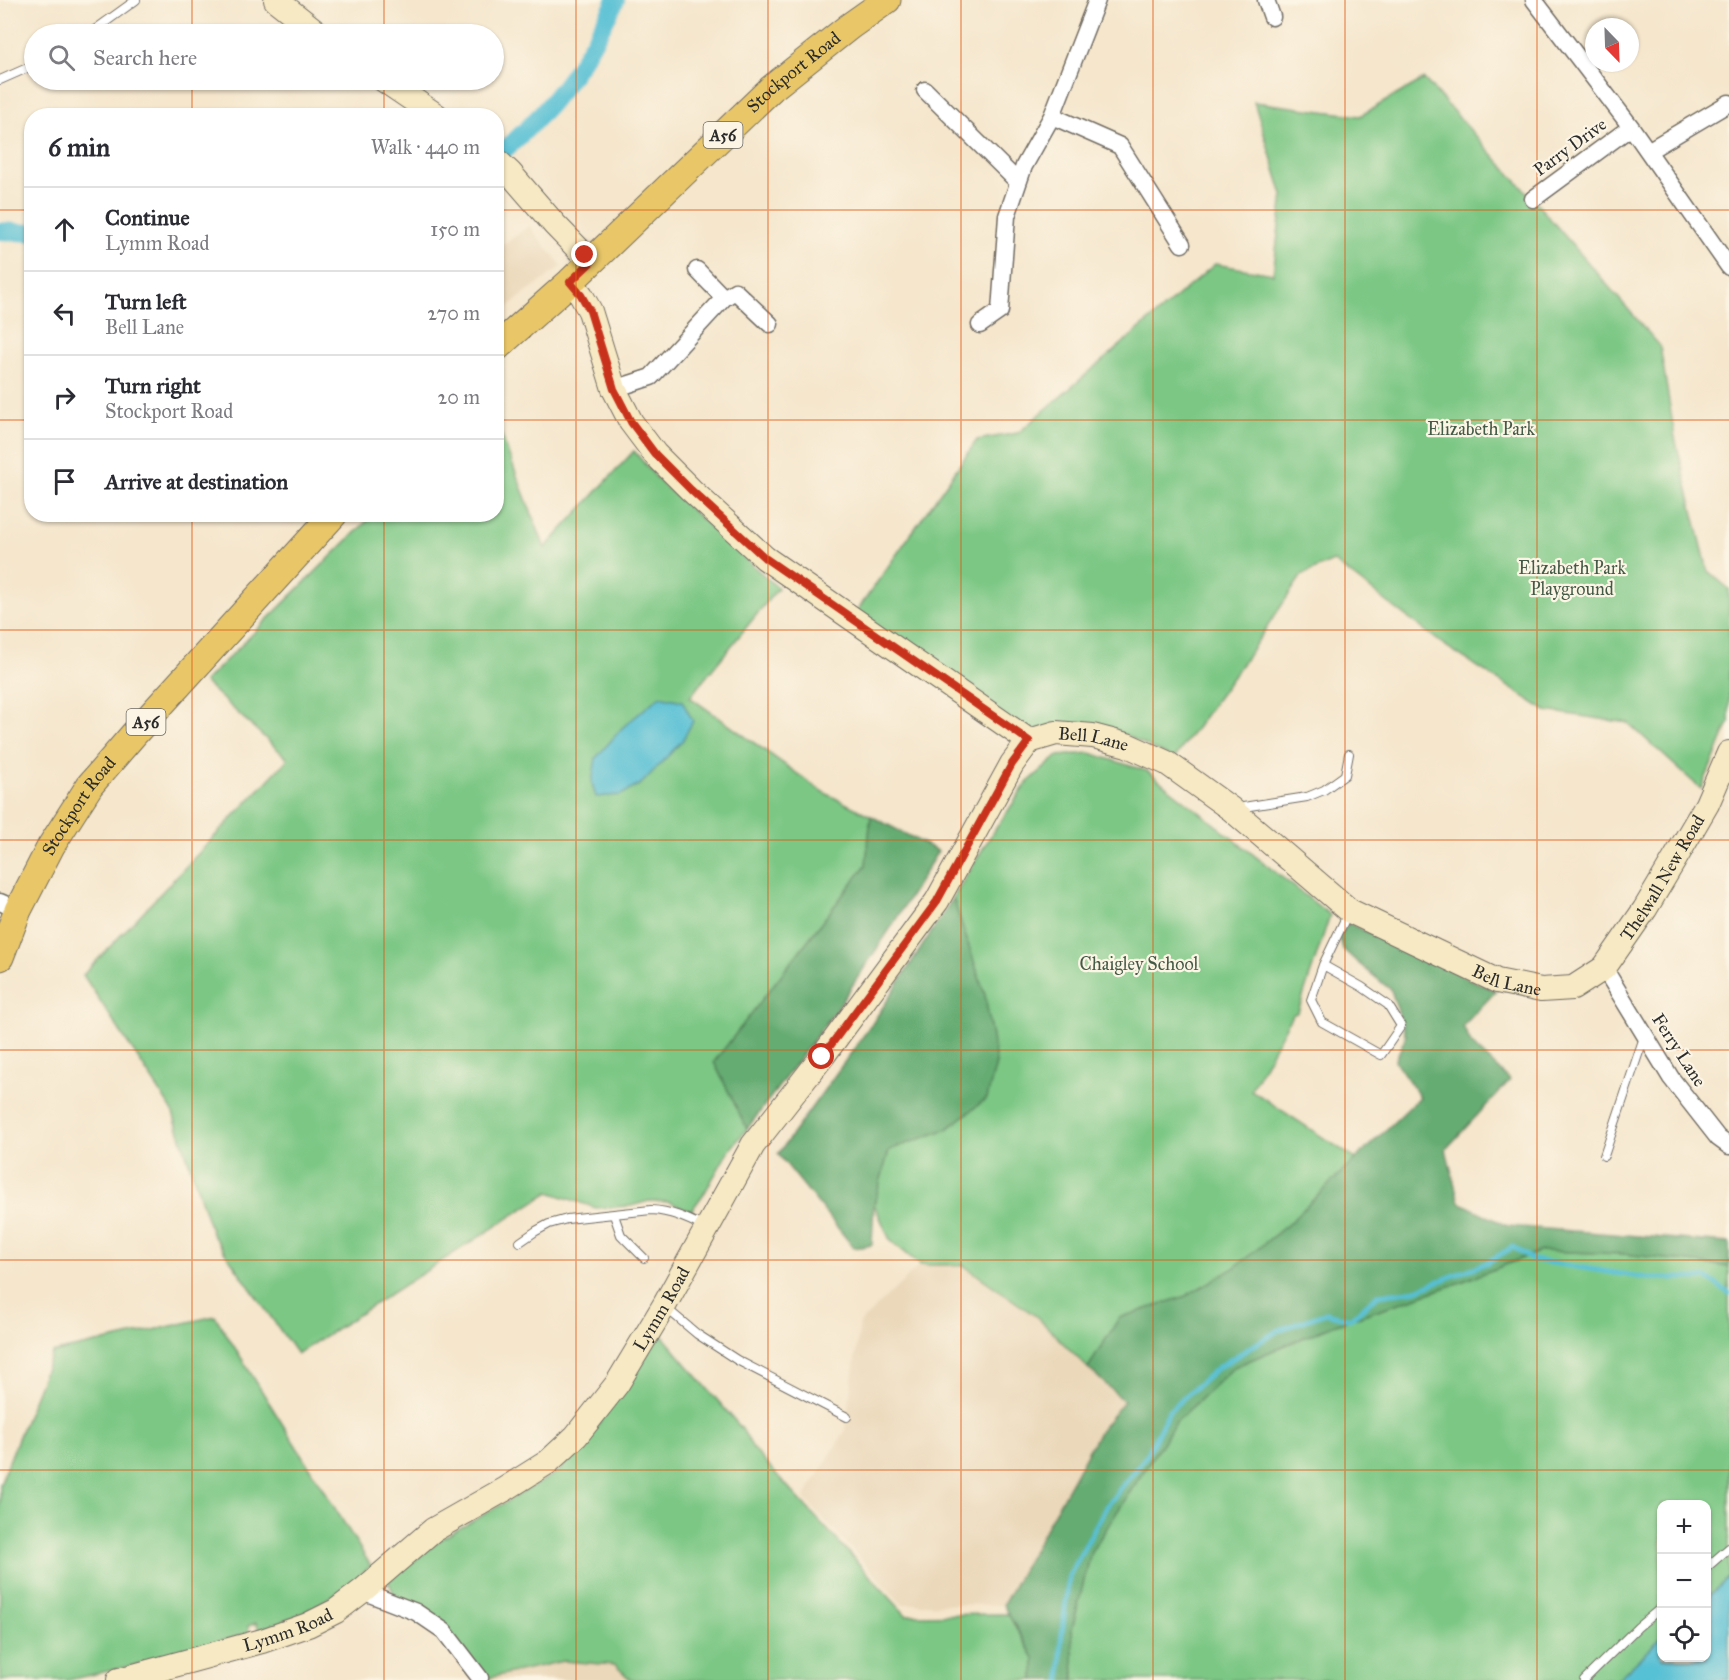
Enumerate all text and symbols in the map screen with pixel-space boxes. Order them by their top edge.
north arrow [1585,18,1639,72]
search box [24,24,504,90]
street label: Stockport Road [742,27,845,117]
icon: search [45,41,78,74]
text: Search here [93,44,197,71]
street label: Parry Drive [1529,113,1611,181]
road number: A56 [704,122,742,148]
text: 6 min [48,131,110,163]
text: Walk · 440 m [371,135,480,159]
text: Continue [105,204,190,231]
icon: ahead [48,213,81,246]
text: 150 m [430,217,480,241]
text: Lymm Road [105,231,209,255]
route end [571,241,597,267]
text: Turn left [105,288,187,315]
icon: left [48,297,81,330]
text: 270 m [427,301,480,325]
text: Bell Lane [105,315,184,339]
text: Turn right [105,372,201,399]
icon: right [48,381,81,414]
text: 20 m [437,385,480,409]
text: Stockport Road [105,399,233,423]
park label: Elizabeth Park [1427,418,1535,440]
icon: arrive [48,465,81,498]
text: Arrive at destination [105,468,288,495]
park label: Elizabeth Park Playground [1518,557,1626,601]
road number: A56 [126,709,166,735]
street label: Bell Lane [1057,722,1131,756]
street label: Stockport Road [37,752,121,859]
street label: Thelwall New Road [1615,811,1709,945]
park label: Chaigley School [1080,953,1199,976]
street label: Bell Lane [1469,960,1543,1001]
street label: Ferry Lane [1647,1009,1711,1091]
route start [808,1043,834,1069]
street label: Lymm Road [628,1263,695,1355]
map controls [1657,1500,1711,1662]
button: + [1657,1500,1711,1554]
button: − [1657,1554,1711,1608]
street label: Lymm Road [241,1603,336,1657]
button: locate [1657,1608,1711,1662]

